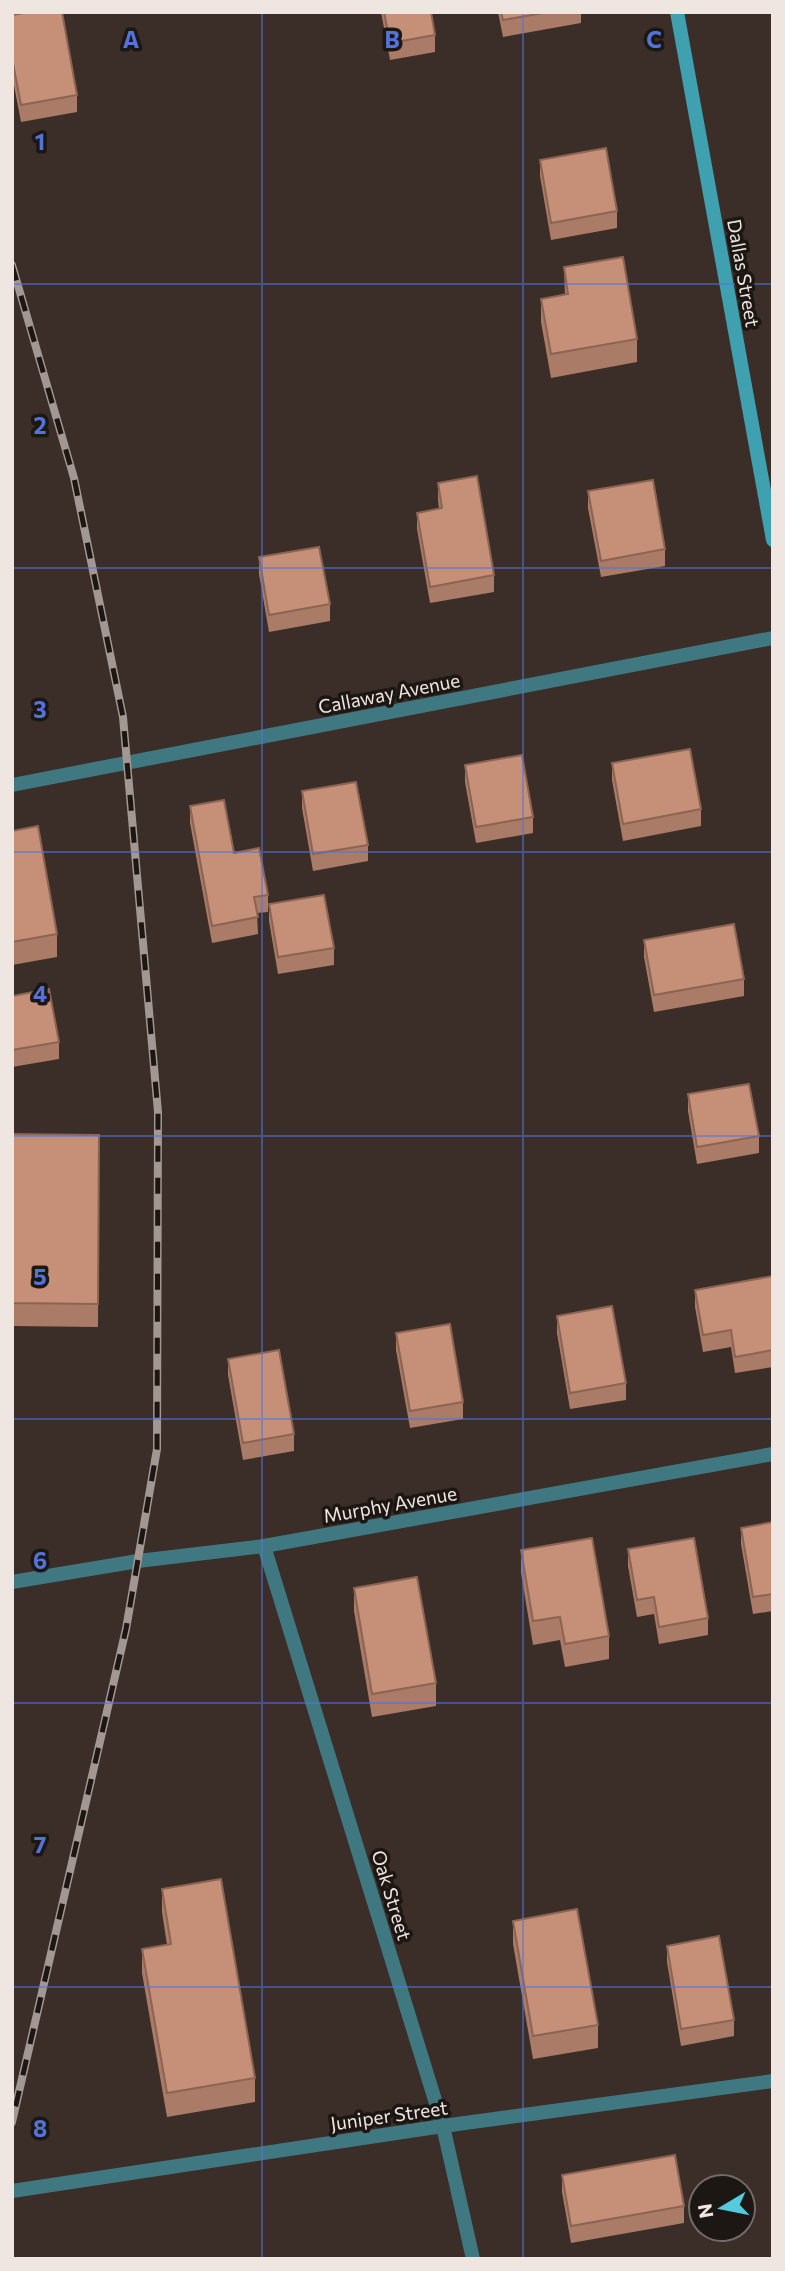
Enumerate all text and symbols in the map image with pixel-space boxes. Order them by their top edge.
text: A [123,25,140,53]
text: B [384,25,400,53]
text: C [646,25,662,53]
text: 1 [35,127,45,155]
street label: Dallas Street [723,217,765,329]
text: 2 [33,411,47,439]
street label: Callaway Avenue [316,668,462,718]
text: 3 [33,695,47,723]
text: 4 [33,979,47,1007]
text: 5 [33,1262,47,1290]
street label: Murphy Avenue [321,1481,459,1527]
text: 6 [33,1546,47,1574]
text: 7 [34,1830,46,1858]
street label: Oak Street [367,1847,417,1943]
street label: Juniper Street [329,2095,449,2135]
text: 8 [33,2114,47,2142]
north arrow [687,2173,757,2243]
text: N [692,2202,717,2220]

